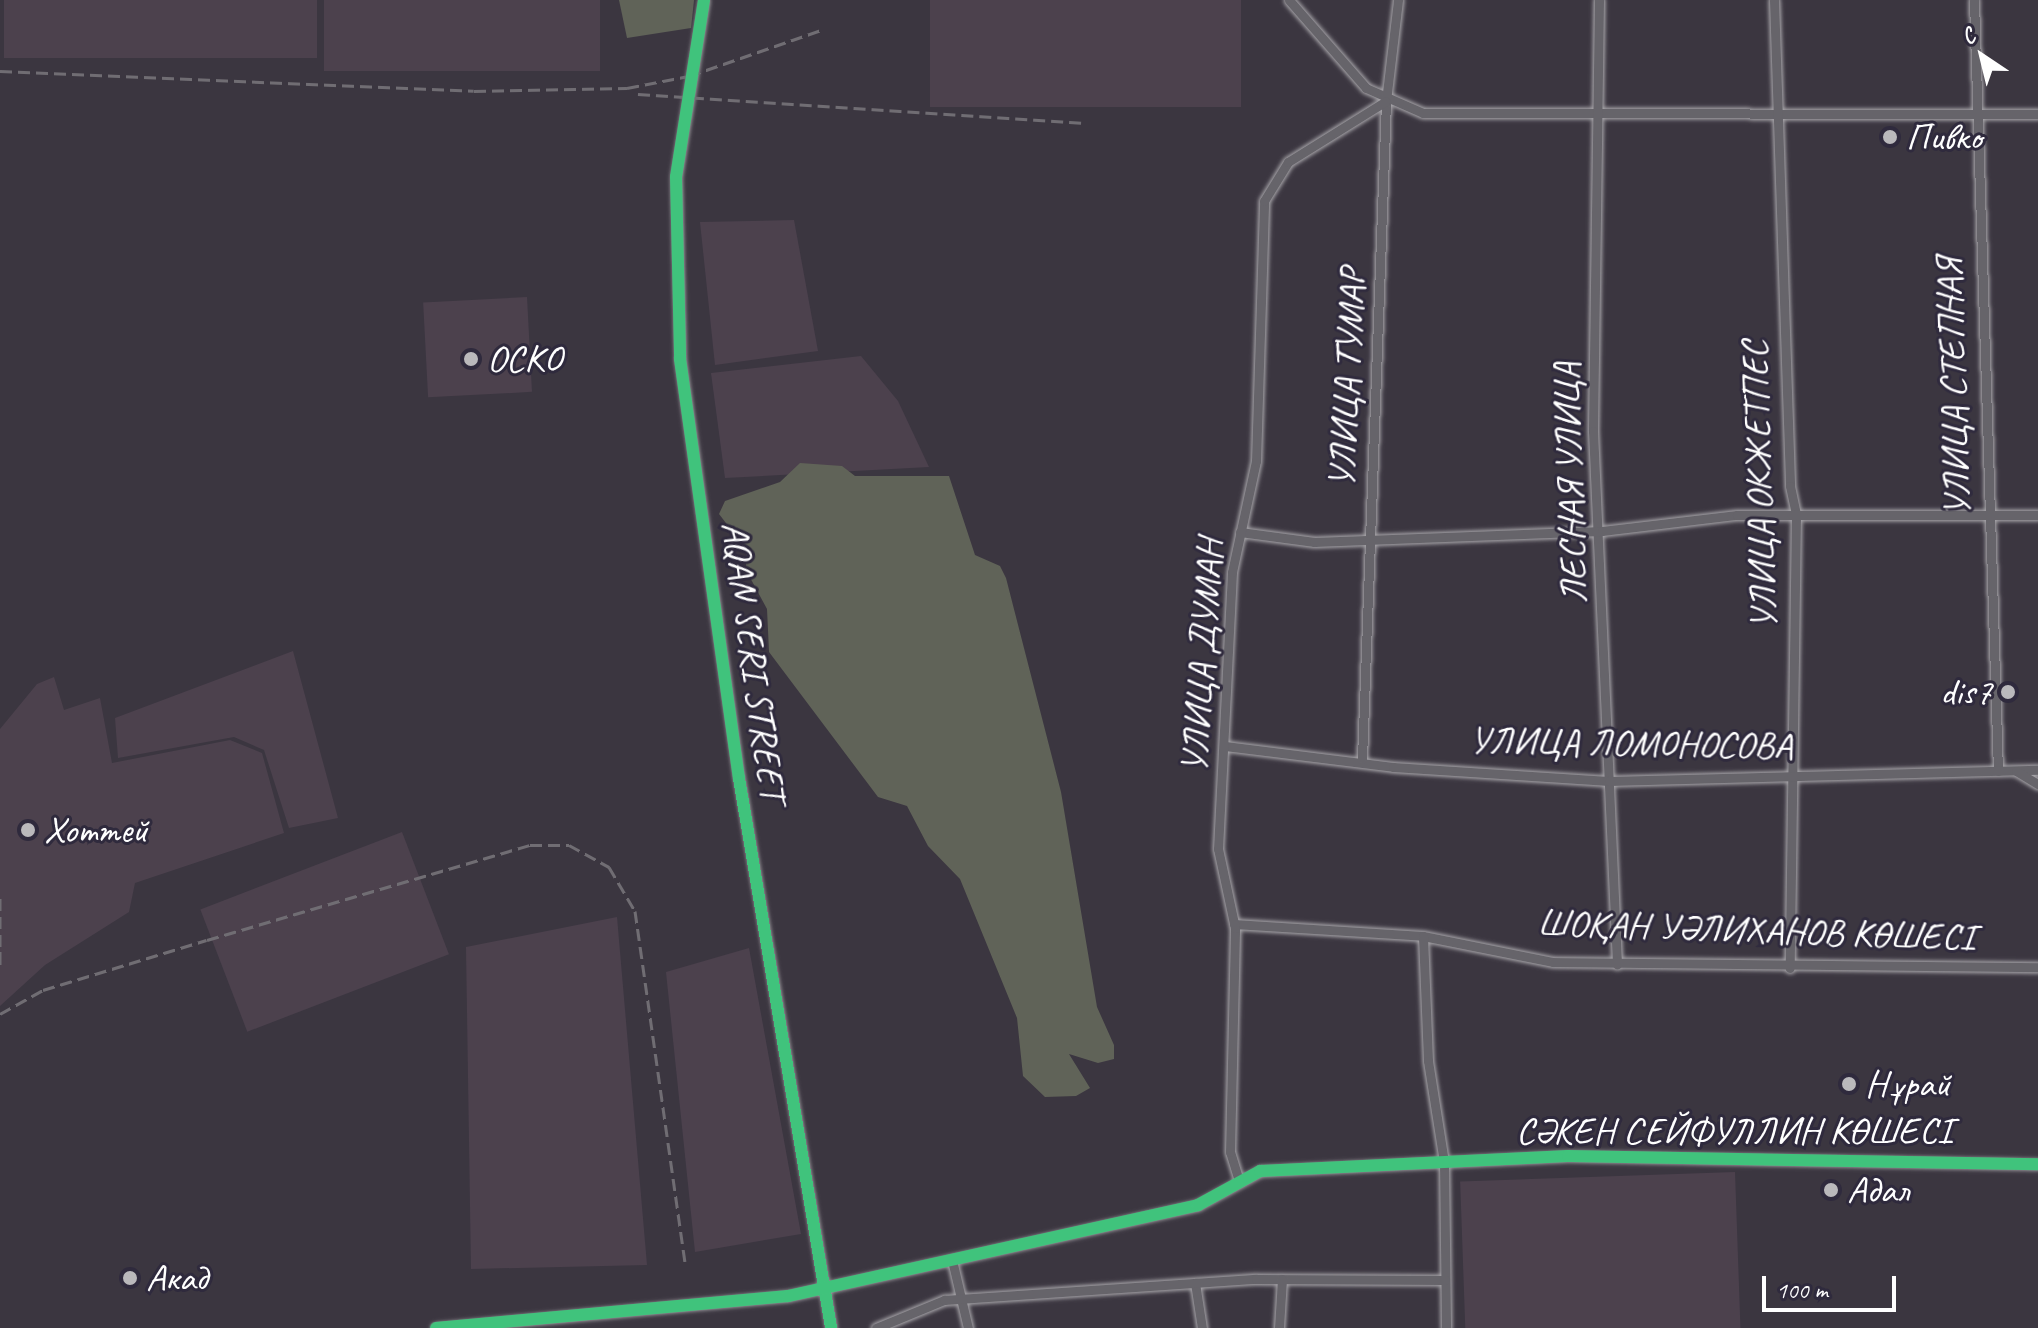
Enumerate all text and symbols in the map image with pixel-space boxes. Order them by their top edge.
north arrow [1942,16,2022,96]
text: С [1956,22,1981,51]
place label: Пивко [1906,114,1982,160]
marker: Пивко [1881,128,1899,146]
street label: УЛИЦА СТЕПНАЯ [1926,257,1980,517]
street label: УЛИЦА ТУМАР [1318,267,1376,489]
place label: ОСКО [487,336,562,382]
street label: УЛИЦА ОКЖЕТПЕС [1731,340,1787,630]
marker: ОСКО [462,350,480,368]
street label: ЛЕСНАЯ УЛИЦА [1543,361,1597,605]
street label: AQAN SERI STREET [712,519,796,803]
street label: УЛИЦА ДУМАН [1171,539,1233,773]
place label: dis7 [1940,669,1992,715]
marker: dis7 [1999,683,2017,701]
street label: УЛИЦА ЛОМОНОСОВА [1470,717,1792,769]
place label: Хоттей [44,807,148,853]
marker: Хоттей [19,821,37,839]
street label: ШОҚАН УӘЛИХАНОВ КӨШЕСІ [1537,900,1975,960]
place label: Нұрай [1865,1061,1950,1107]
marker: Нұрай [1840,1075,1858,1093]
street label: СӘКЕН СЕЙФУЛЛИН КӨШЕСІ [1516,1108,1952,1154]
place label: Адал [1847,1167,1909,1213]
marker: Адал [1822,1181,1840,1199]
place label: Акад [146,1255,207,1301]
scale bar [1766,1260,1900,1310]
marker: Акад [121,1269,139,1287]
text: 100 m [1776,1275,1828,1305]

